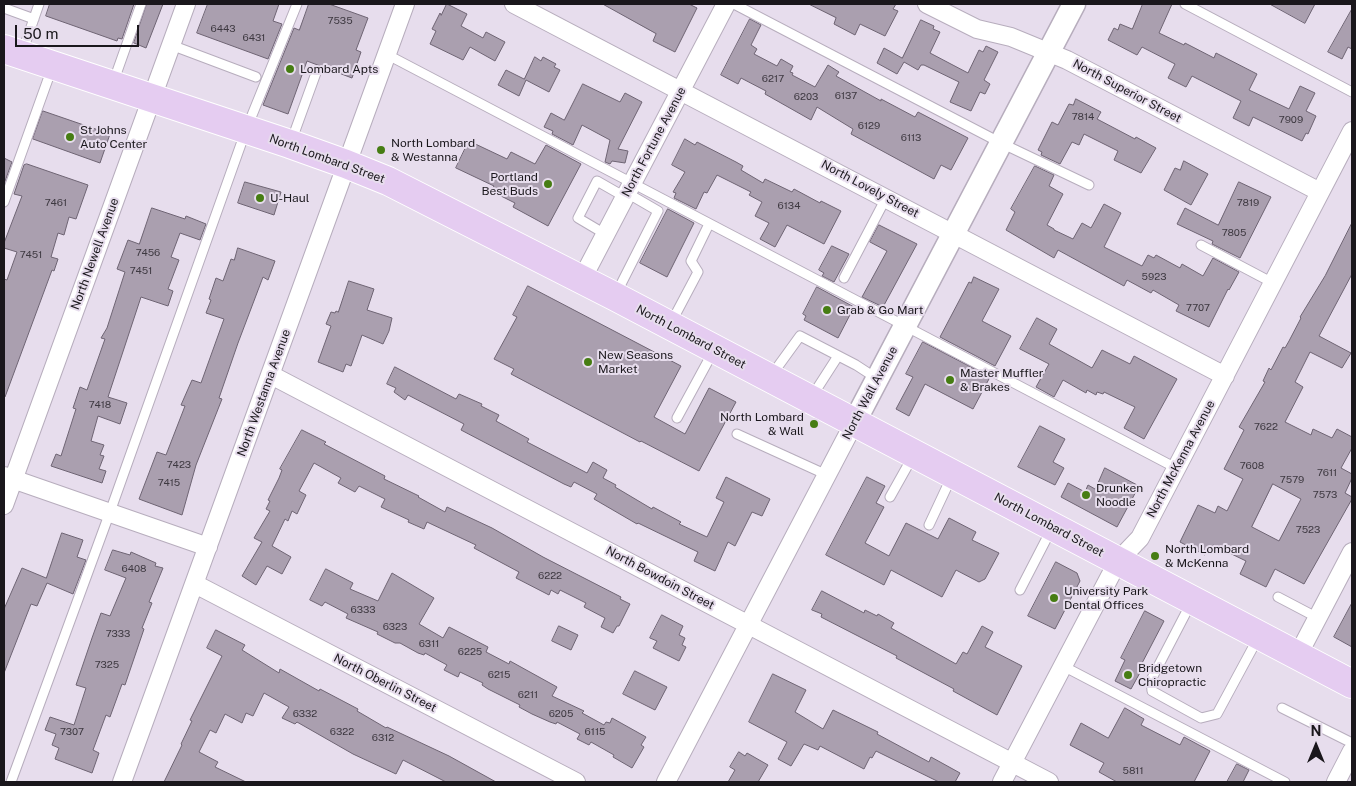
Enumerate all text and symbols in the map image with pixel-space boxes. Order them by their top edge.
scale bar [18,15,141,47]
house number: 7535 [327,15,353,27]
house number: 6443 [210,23,236,35]
text: 50 m [23,25,58,42]
house number: 6431 [243,32,265,44]
street label: North Superior Street [1070,56,1184,126]
place label: Lombard Apts [300,62,378,76]
marker: Lombard Apts [284,63,296,75]
house number: 6217 [762,73,784,85]
street label: North Fortune Avenue [619,85,689,199]
house number: 6137 [835,90,857,102]
house number: 6203 [794,91,818,103]
house number: 7814 [1072,111,1094,123]
house number: 7909 [1279,114,1303,126]
house number: 6129 [858,120,880,132]
place label: St Johns Auto Center [80,123,147,151]
marker: St Johns Auto Center [64,131,76,143]
street label: North Lombard Street [267,131,387,187]
house number: 6113 [901,132,921,144]
place label: North Lombard & Westanna [391,136,475,164]
marker: North Lombard & Westanna [375,144,387,156]
street label: North Lovely Street [819,157,921,221]
place label: Portland Best Buds [481,170,538,198]
marker: Portland Best Buds [542,178,554,190]
place label: U-Haul [270,191,309,205]
marker: U-Haul [254,192,266,204]
street label: North Newell Avenue [68,196,122,312]
house number: 7461 [45,197,67,209]
house number: 7819 [1237,197,1259,209]
house number: 6134 [778,200,800,212]
house number: 7805 [1222,227,1246,239]
house number: 7456 [136,247,160,259]
house number: 7451 [20,249,42,261]
house number: 7451 [130,265,152,277]
house number: 5923 [1142,271,1166,283]
street label: North Lombard Street [634,302,748,372]
house number: 7707 [1186,302,1210,314]
place label: Grab & Go Mart [837,303,923,317]
marker: Grab & Go Mart [821,304,833,316]
street label: North Westanna Avenue [234,327,294,459]
street label: North Wall Avenue [839,344,901,442]
place label: New Seasons Market [598,348,673,376]
marker: New Seasons Market [582,356,594,368]
place label: Master Muffler & Brakes [960,366,1044,394]
marker: Master Muffler & Brakes [944,374,956,386]
street label: North McKenna Avenue [1144,398,1218,520]
house number: 7418 [89,399,111,411]
place label: North Lombard & Wall [720,410,804,438]
marker: North Lombard & Wall [808,418,820,430]
house number: 7622 [1254,421,1278,433]
house number: 7423 [167,459,191,471]
house number: 7608 [1240,460,1264,472]
house number: 7611 [1317,467,1337,479]
house number: 7579 [1280,474,1304,486]
house number: 7415 [158,477,180,489]
place label: Drunken Noodle [1096,481,1143,509]
marker: Drunken Noodle [1080,489,1092,501]
house number: 7573 [1313,489,1337,501]
street label: North Lombard Street [992,490,1106,560]
house number: 7523 [1296,524,1320,536]
place label: North Lombard & McKenna [1165,542,1249,570]
street label: North Bowdoin Street [603,543,717,613]
marker: North Lombard & McKenna [1149,550,1161,562]
house number: 6408 [121,563,147,575]
house number: 6222 [538,570,562,582]
place label: University Park Dental Offices [1064,584,1148,612]
marker: University Park Dental Offices [1048,592,1060,604]
house number: 6333 [351,604,375,616]
house number: 6323 [383,621,407,633]
house number: 7333 [106,628,130,640]
house number: 6311 [419,638,439,650]
house number: 6225 [458,646,482,658]
street label: North Oberlin Street [331,651,439,715]
house number: 7325 [95,659,119,671]
place label: Bridgetown Chiropractic [1138,661,1206,689]
house number: 6215 [488,669,510,681]
marker: Bridgetown Chiropractic [1122,669,1134,681]
house number: 6211 [518,689,538,701]
house number: 6332 [293,708,317,720]
house number: 6205 [549,708,573,720]
north arrow [1291,721,1341,771]
text: N [1311,723,1321,739]
house number: 7307 [60,726,84,738]
house number: 6322 [330,726,354,738]
house number: 6115 [585,726,605,738]
house number: 6312 [372,732,394,744]
house number: 5811 [1122,765,1144,777]

